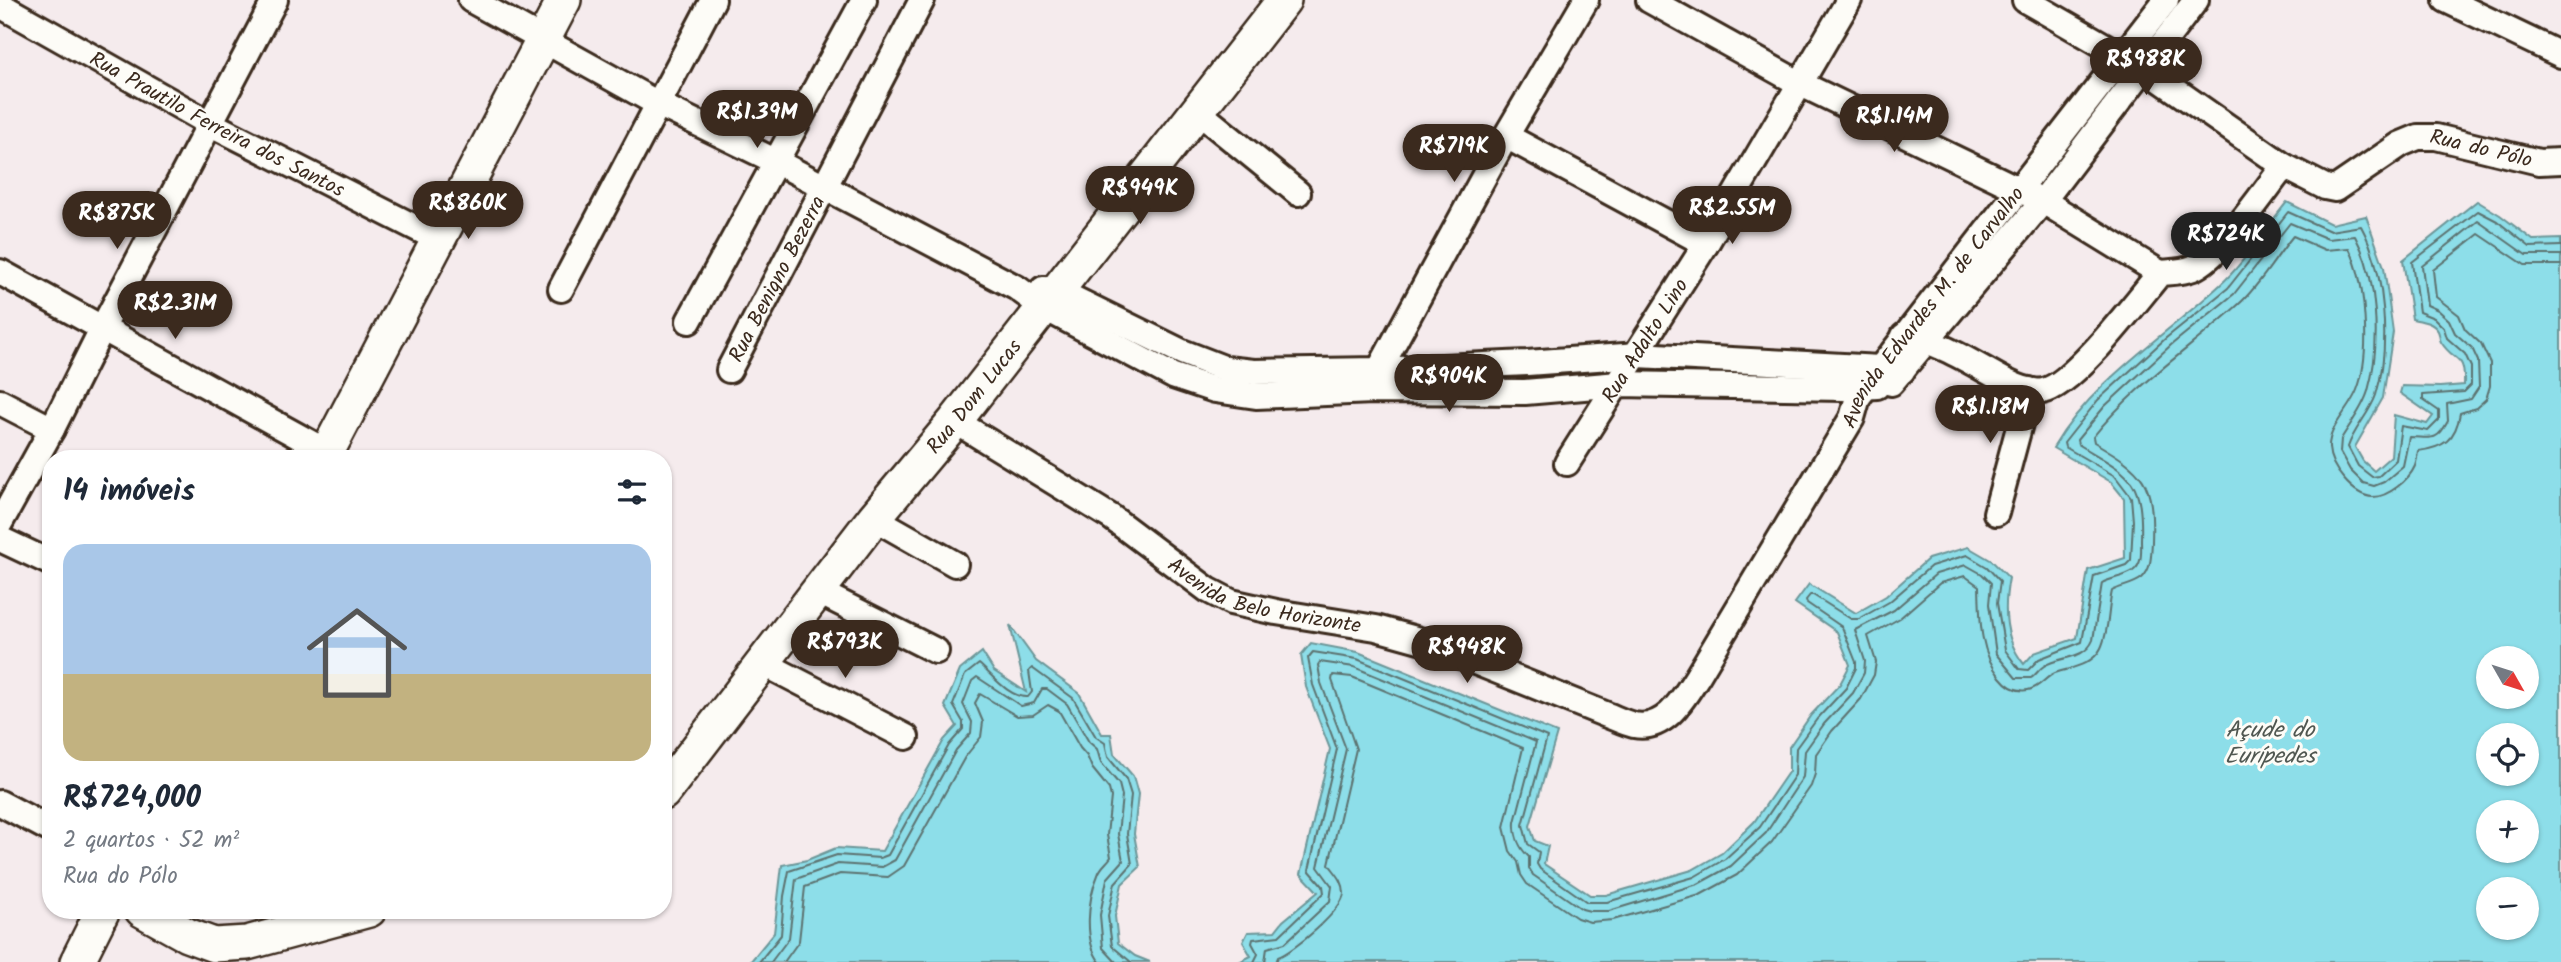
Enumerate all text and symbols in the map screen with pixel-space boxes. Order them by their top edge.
pin: R$988K [2089,38,2203,97]
text: R$988K [2106,42,2186,78]
street label: Rua Prautilo Ferreira dos Santos [83,44,350,207]
pin: R$1.39M [692,90,822,150]
pin: R$1.14M [1829,94,1959,154]
text: R$1.39M [716,95,798,131]
text: R$1.14M [1856,99,1932,135]
street label: Rua do Pólo [2426,121,2536,178]
pin: R$719K [1397,124,1511,184]
text: R$719K [1419,129,1489,165]
pin: R$949K [1083,166,1197,226]
text: R$949K [1101,171,1179,207]
street label: Avenida Edvardes M. de Carvalho [1834,180,2033,435]
pin: R$860K [411,182,525,241]
text: R$860K [428,186,508,222]
pin: R$2.55M [1667,187,1797,246]
street label: Rua Benigno Bezerra [721,190,835,369]
pin: R$875K [60,191,174,251]
text: R$2.55M [1689,191,1775,227]
text: R$875K [78,196,156,232]
pin: R$724K [2169,212,2283,272]
text: R$724K [2187,217,2265,253]
street label: Rua Adalto Lino [1594,273,1698,410]
pin: R$2.31M [110,282,240,341]
text: R$2.31M [133,286,217,322]
street label: Rua Dom Lucas [919,333,1031,462]
pin: R$904K [1392,354,1506,414]
text: R$904K [1410,359,1488,395]
pin: R$1.18M [1925,386,2055,445]
text: R$1.18M [1951,390,2029,426]
text: 14 imóveis [63,468,195,516]
icon: filters [613,473,651,511]
street label: Avenida Belo Horizonte [1160,550,1364,643]
icon: home [294,590,420,716]
pin: R$793K [788,620,902,680]
text: R$793K [807,625,883,661]
pin: R$948K [1410,626,1524,685]
text: R$948K [1427,630,1507,666]
north arrow [2476,646,2539,709]
map controls [2476,646,2539,940]
water label: Açude do Eurípedes [2225,713,2317,775]
button: locate [2476,723,2539,786]
text: R$724,000 [63,775,201,823]
button: + [2476,800,2539,863]
text: 2 quartos · 52 m² [63,823,239,859]
text: Rua do Pólo [63,859,178,895]
button: − [2476,877,2539,940]

